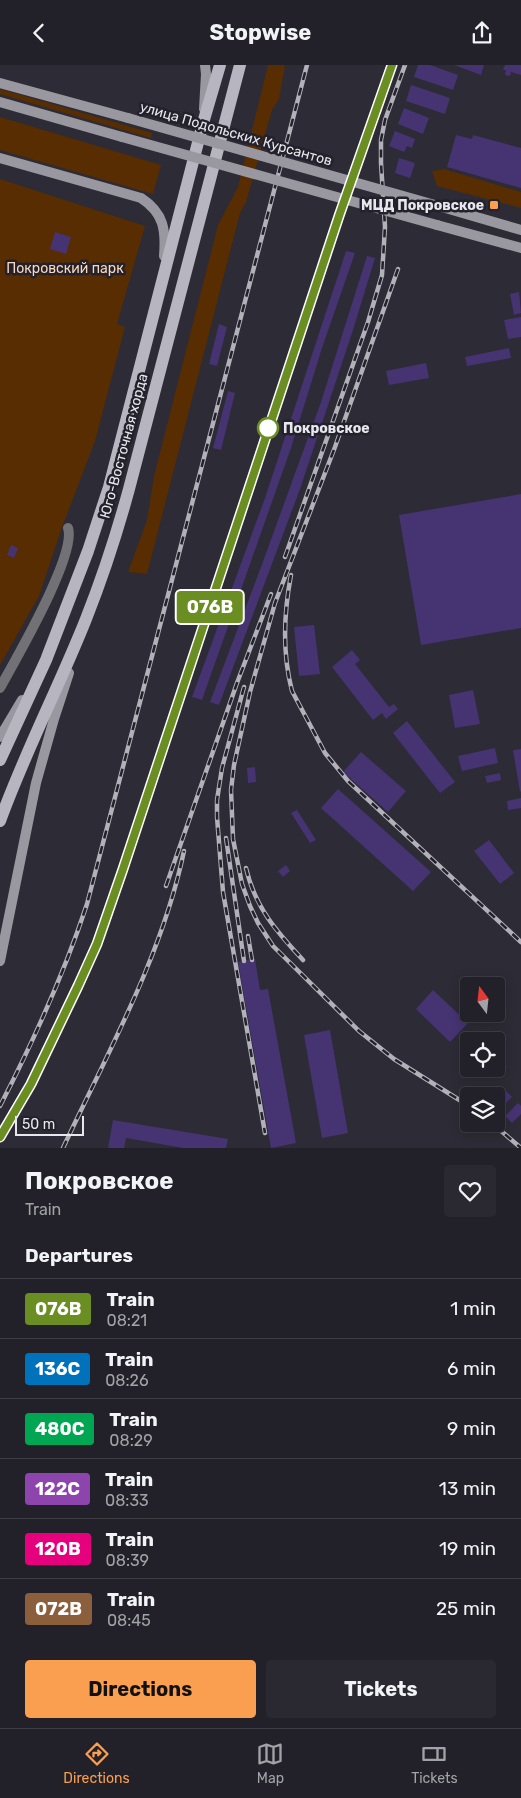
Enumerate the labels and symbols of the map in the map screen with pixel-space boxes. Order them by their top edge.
street label: улица Подольских Курсантов [138,98,334,170]
place label: МЦД Покровское [361,197,484,214]
marker: МЦД Покровское [488,199,500,211]
park label: Покровский парк [6,260,124,277]
street label: Юго-Восточная хорда [96,372,152,520]
marker: Покровское [257,417,279,439]
place label: Покровское [283,420,370,437]
line badge: 076В [175,591,245,623]
north arrow [460,977,505,1023]
scale bar [15,1113,84,1136]

